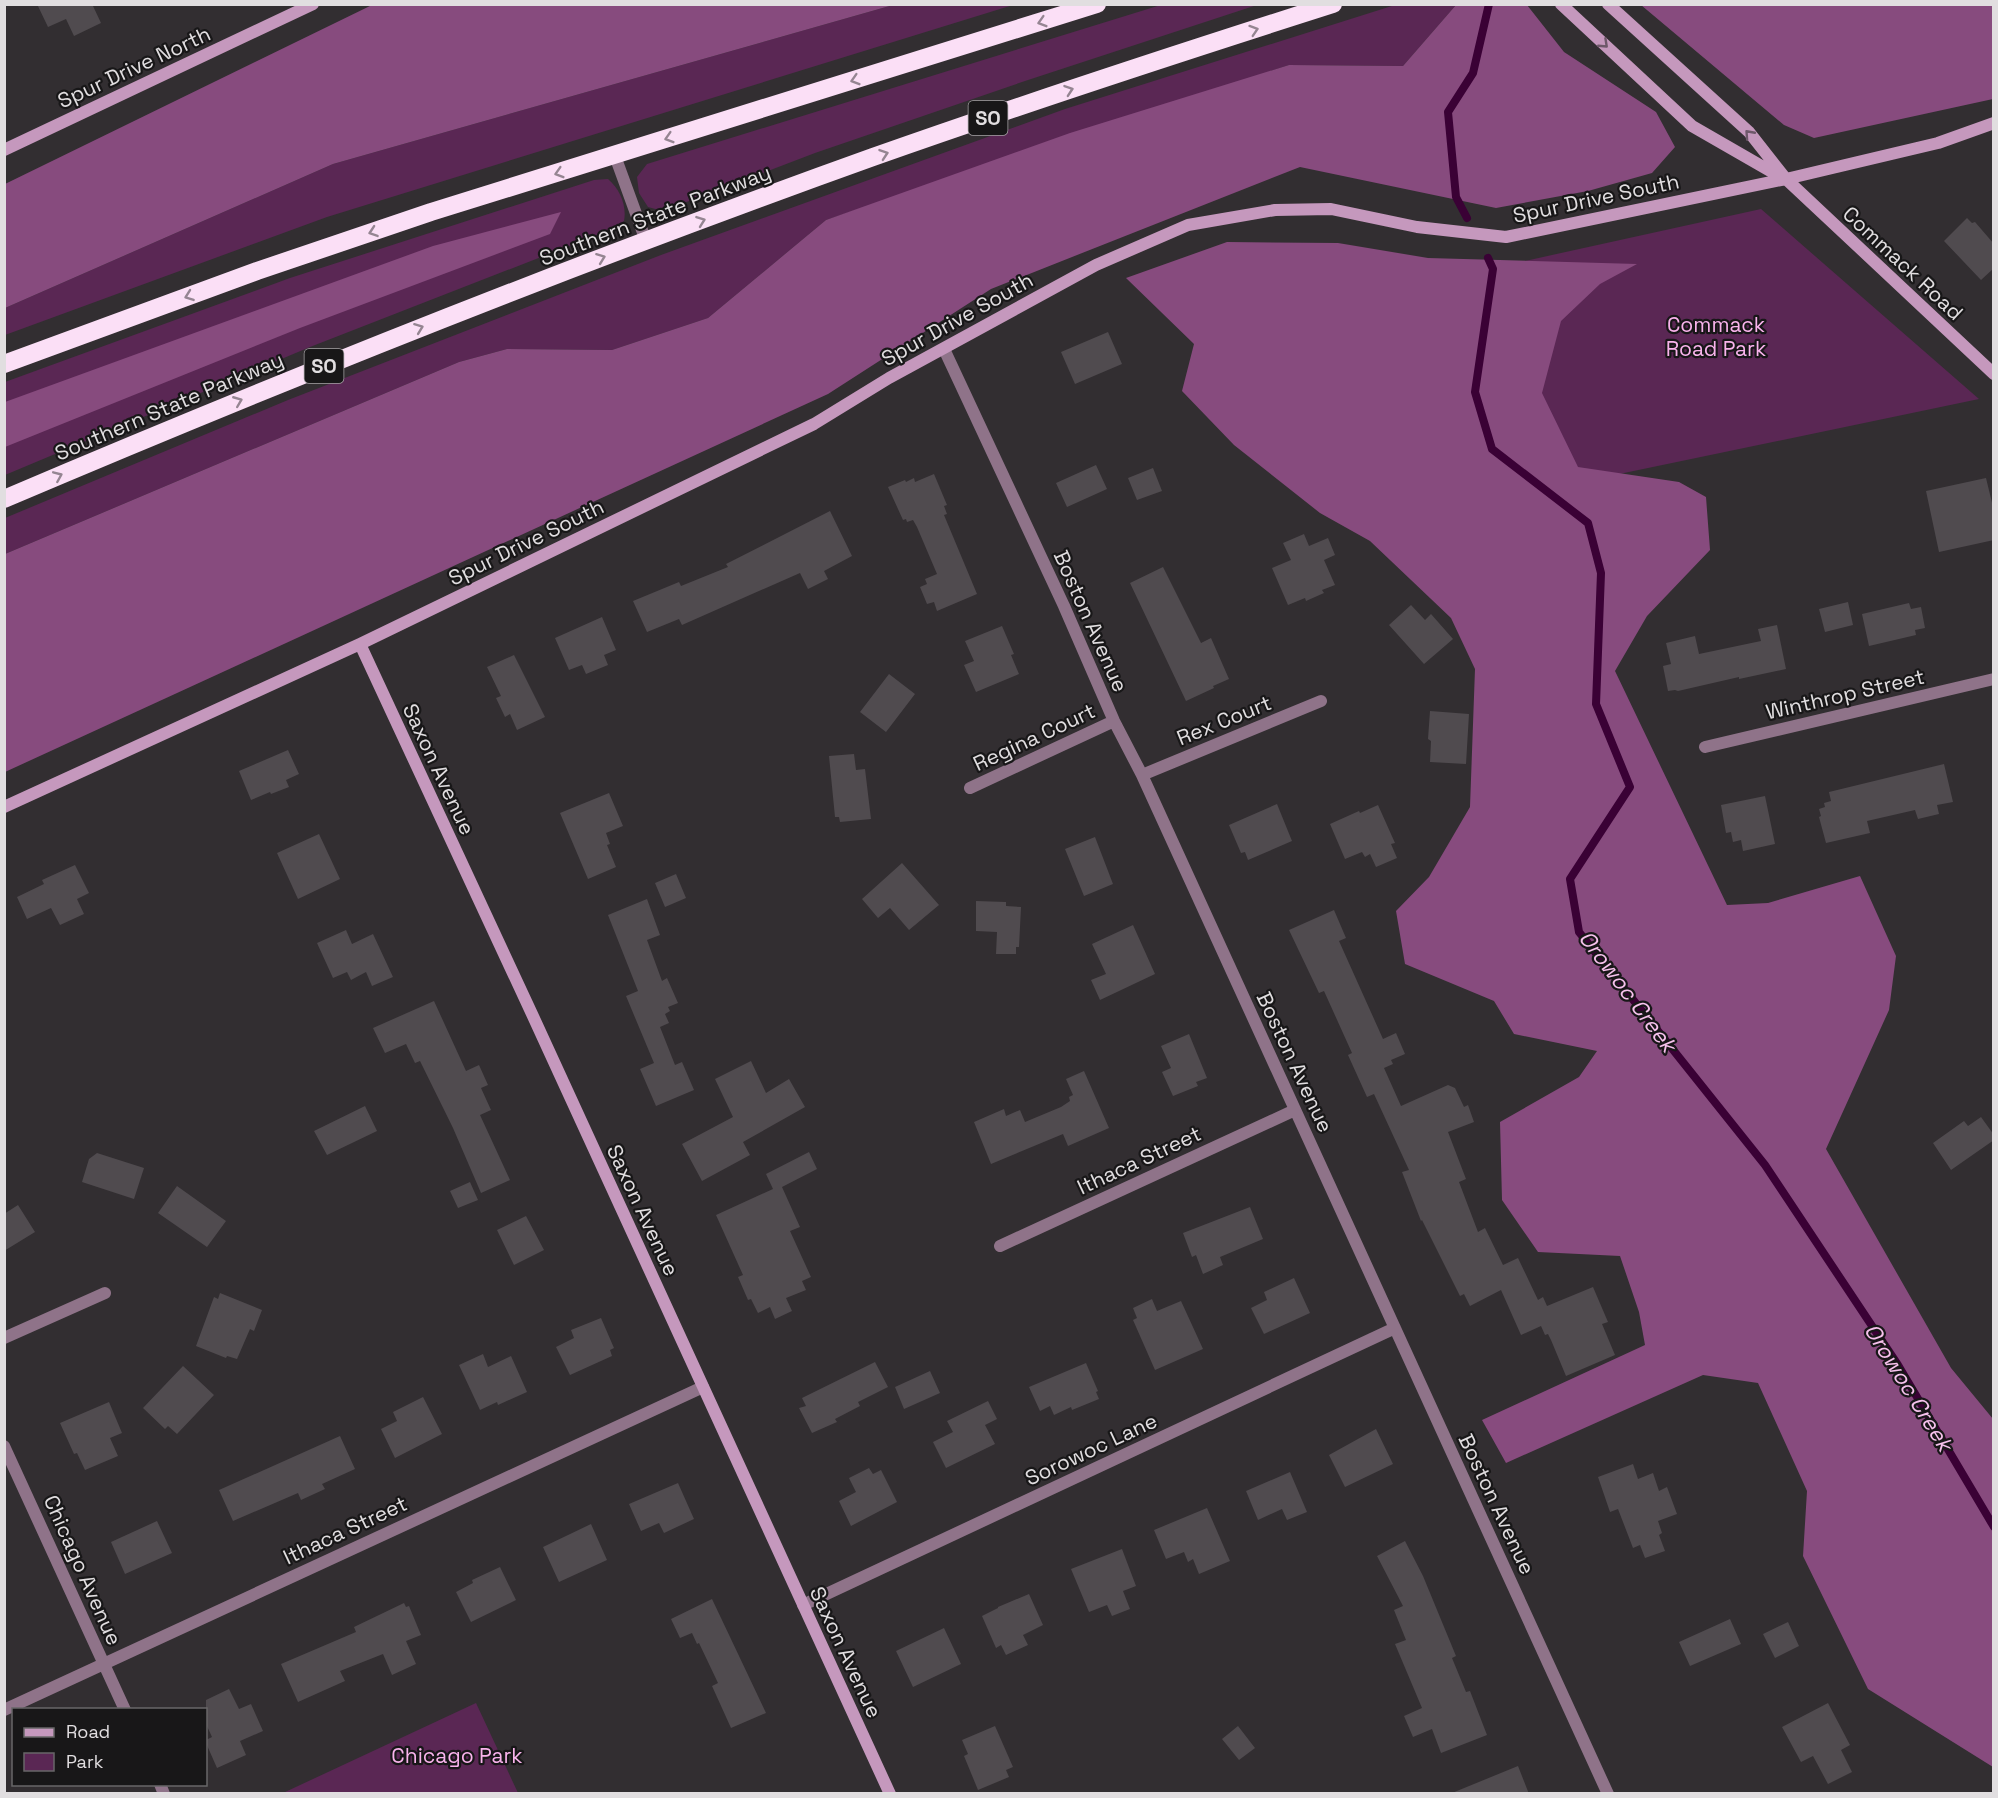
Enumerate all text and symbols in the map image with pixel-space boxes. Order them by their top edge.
one-way arrow [1037,15,1048,27]
street label: Spur Drive North [53,20,215,114]
one-way arrow [1248,25,1259,37]
one-way arrow [1597,37,1608,48]
one-way arrow [850,73,861,85]
one-way arrow [1063,85,1074,98]
road number: SO [968,101,1008,135]
one-way arrow [1745,130,1756,140]
one-way arrow [664,131,675,144]
one-way arrow [878,148,889,161]
street label: Southern State Parkway [535,158,775,272]
one-way arrow [554,166,565,178]
street label: Spur Drive South [1510,167,1682,229]
street label: Commack Road [1837,200,1969,326]
one-way arrow [695,215,706,228]
one-way arrow [368,224,379,237]
one-way arrow [595,253,606,265]
street label: Spur Drive South [876,266,1038,372]
one-way arrow [184,288,195,301]
park label: Commack Road Park [1666,311,1766,362]
one-way arrow [413,323,424,335]
street label: Southern State Parkway [51,346,287,466]
road number: SO [304,349,344,383]
one-way arrow [232,396,243,408]
one-way arrow [52,472,63,484]
street label: Spur Drive South [444,493,608,591]
street label: Boston Avenue [1048,546,1134,696]
street label: Winthrop Street [1763,663,1927,725]
street label: Rex Court [1173,689,1275,751]
street label: Regina Court [969,697,1099,777]
street label: Saxon Avenue [397,699,481,839]
water label: Orowoc Creek [1573,924,1684,1059]
street label: Boston Avenue [1251,987,1339,1137]
street label: Ithaca Street [1073,1120,1205,1200]
street label: Saxon Avenue [601,1140,685,1280]
water label: Orowoc Creek [1859,1318,1961,1458]
street label: Sorowoc Lane [1021,1407,1161,1491]
street label: Boston Avenue [1453,1429,1541,1579]
street label: Ithaca Street [279,1490,411,1570]
street label: Chicago Avenue [38,1491,128,1649]
street label: Saxon Avenue [804,1582,888,1722]
legend [12,1708,207,1786]
text: Road [66,1720,110,1743]
park label: Chicago Park [391,1742,523,1769]
text: Park [66,1750,104,1773]

